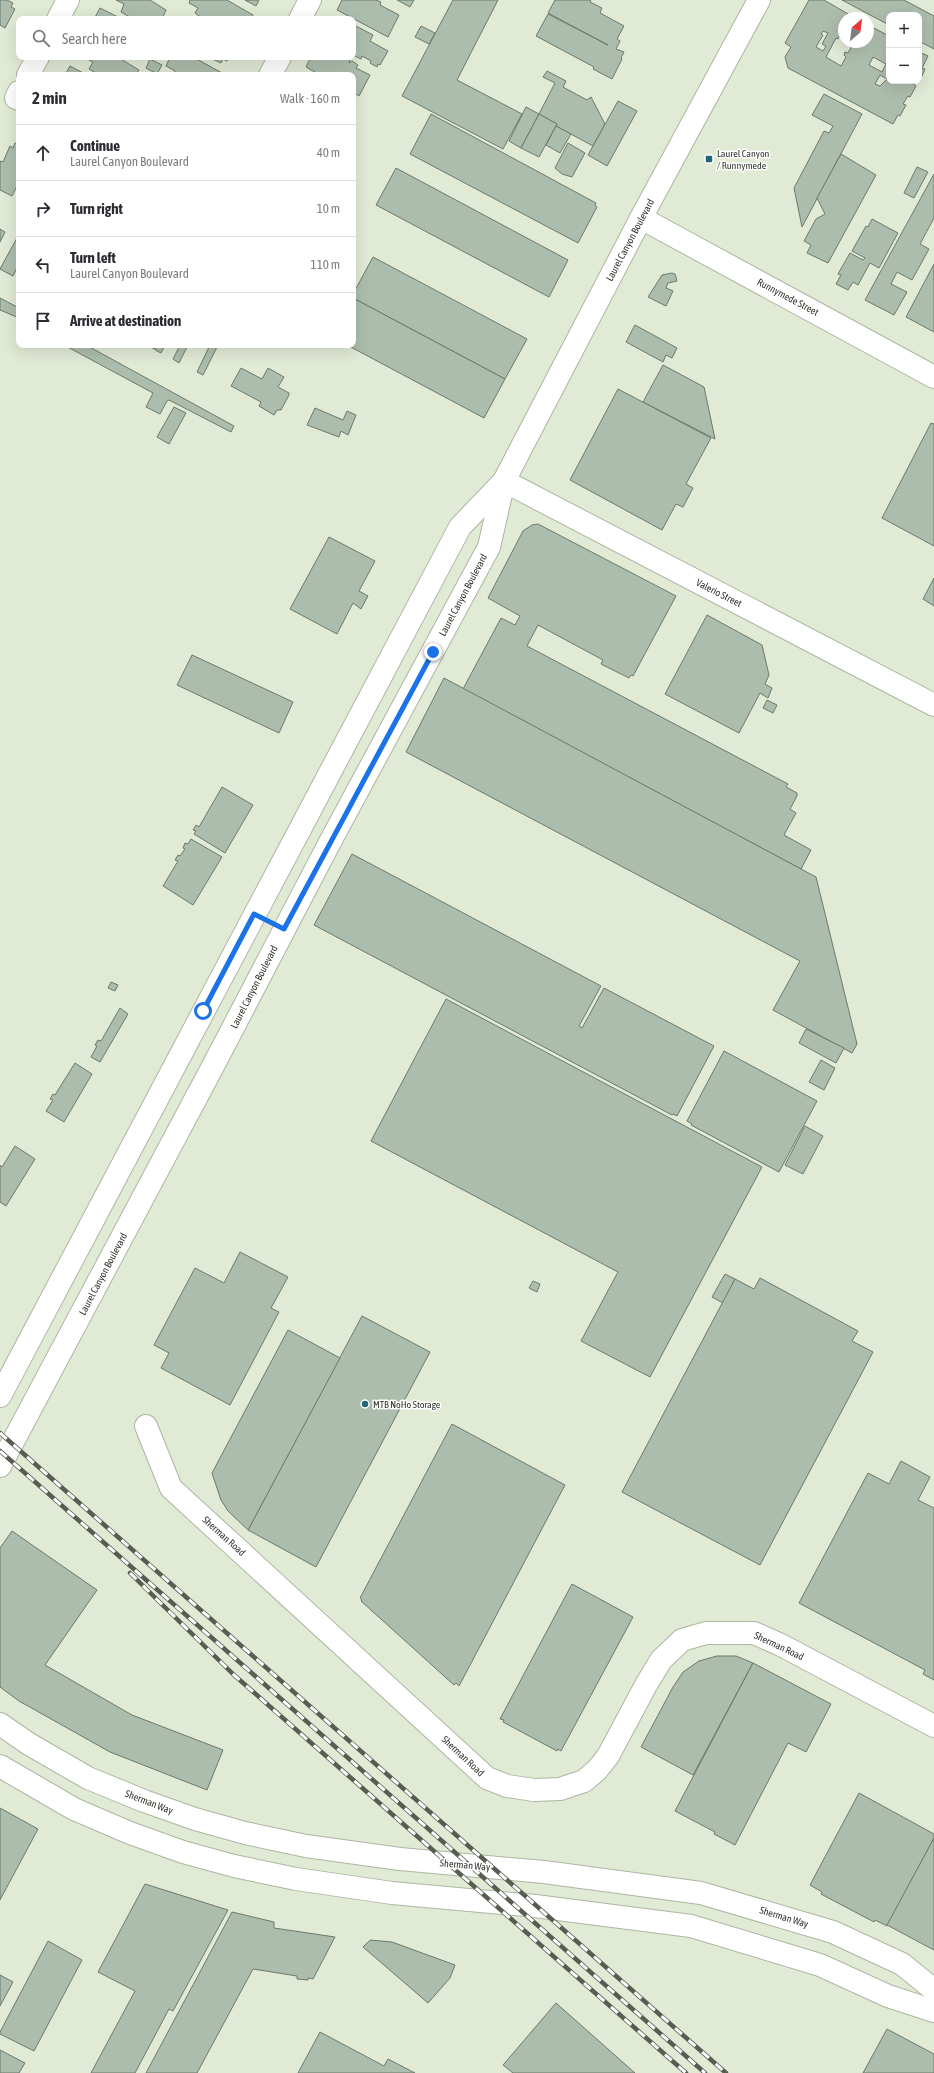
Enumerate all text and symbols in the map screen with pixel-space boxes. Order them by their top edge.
north arrow [838,12,874,48]
map controls [886,12,922,84]
button: + [886,12,922,48]
search box [16,16,356,60]
icon: search [30,27,52,49]
text: Search here [62,30,127,47]
button: − [886,48,922,84]
text: 2 min [32,88,67,108]
text: Walk · 160 m [280,91,340,106]
text: Continue [70,137,120,154]
icon: ahead [32,142,54,164]
text: 40 m [317,145,340,160]
place label: Laurel Canyon / Runnymede [717,148,770,171]
text: Laurel Canyon Boulevard [70,154,189,169]
marker: Laurel Canyon / Runnymede [704,154,714,164]
street label: Laurel Canyon Boulevard [604,197,656,283]
icon: right [32,198,54,220]
text: Turn right [70,200,123,217]
text: 10 m [317,201,340,216]
text: Turn left [70,249,116,266]
icon: left [32,254,54,276]
text: 110 m [311,257,340,272]
text: Laurel Canyon Boulevard [70,266,189,281]
street label: Runnymede Street [755,276,821,318]
icon: arrive [32,310,54,332]
text: Arrive at destination [70,312,181,329]
street label: Laurel Canyon Boulevard [437,552,489,638]
street label: Valerio Street [694,577,744,609]
route end [424,643,442,661]
street label: Laurel Canyon Boulevard [228,944,280,1030]
route start [194,1002,212,1020]
street label: Laurel Canyon Boulevard [77,1231,129,1317]
marker: MTB NoHo Storage [360,1399,370,1409]
place label: MTB NoHo Storage [373,1399,441,1410]
street label: Sherman Road [200,1514,248,1558]
street label: Sherman Road [752,1630,806,1662]
street label: Sherman Road [440,1734,487,1779]
street label: Sherman Way [124,1788,174,1816]
street label: Sherman Way [439,1857,491,1873]
street label: Sherman Way [758,1904,810,1930]

